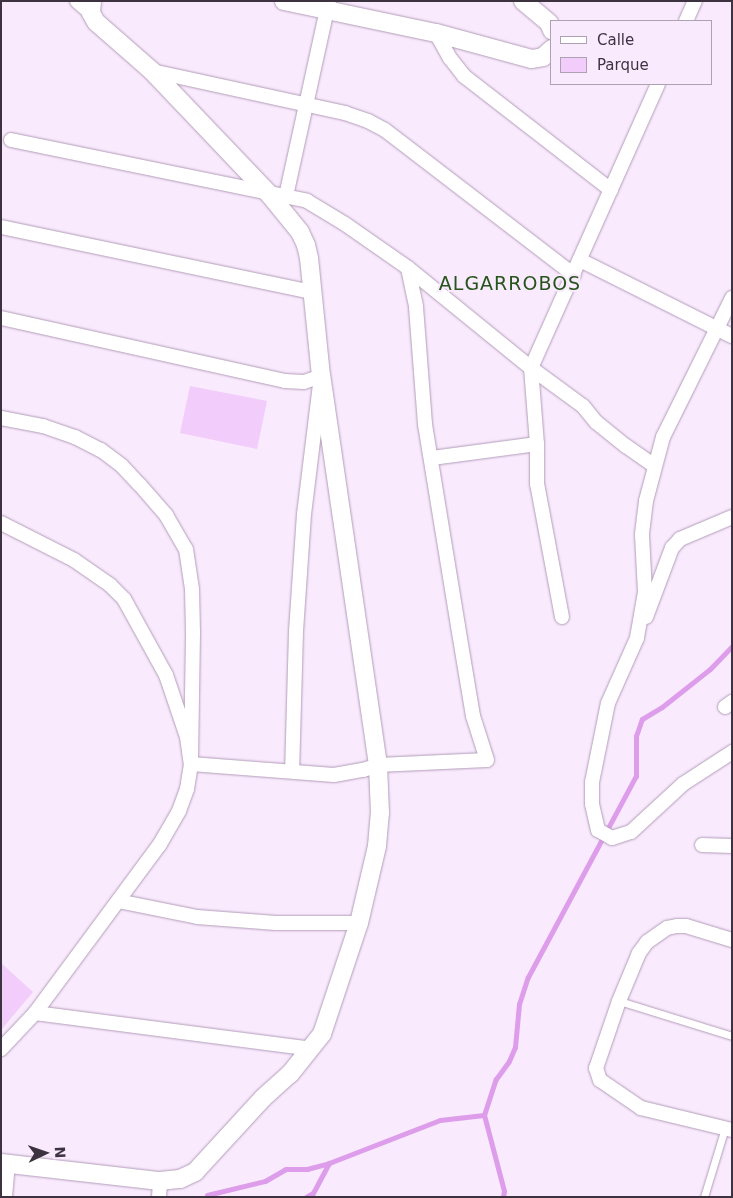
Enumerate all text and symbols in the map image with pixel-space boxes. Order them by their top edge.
legend [550,20,713,85]
text: Calle [597,31,634,49]
text: Parque [597,56,649,74]
district label: ALGARROBOS [438,273,582,295]
north arrow [20,1128,70,1178]
text: N [52,1146,68,1158]

